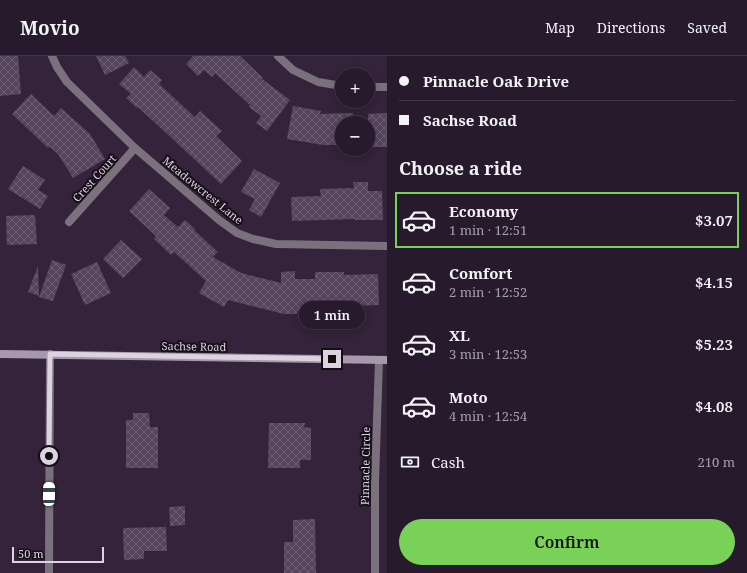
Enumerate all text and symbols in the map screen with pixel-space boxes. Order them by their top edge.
text: Movio [20,15,80,41]
text: Map [545,18,575,37]
text: Directions [597,18,665,37]
text: Saved [687,18,727,37]
map controls [335,68,375,156]
button: + [335,68,375,108]
text: Pinnacle Oak Drive [423,71,569,91]
text: Sachse Road [423,110,517,130]
button: − [335,116,375,156]
street label: Crest Court [69,151,119,205]
street label: Meadowcrest Lane [160,153,246,227]
text: Choose a ride [399,156,522,180]
text: Economy [449,201,518,221]
icon: car [401,202,437,238]
text: $3.07 [695,210,733,230]
text: 1 min · 12:51 [449,221,527,239]
text: Comfort [449,263,512,283]
icon: car [401,264,437,300]
text: $4.15 [695,272,733,292]
text: 2 min · 12:52 [449,283,527,301]
callout: 1 min [299,301,365,329]
text: 1 min [314,306,350,324]
text: XL [449,325,470,345]
icon: car [401,326,437,362]
text: $5.23 [695,334,733,354]
street label: Sachse Road [161,338,227,354]
text: 3 min · 12:53 [449,345,527,363]
route end [323,350,341,368]
text: Moto [449,387,488,407]
icon: car [401,388,437,424]
text: $4.08 [695,396,733,416]
text: 4 min · 12:54 [449,407,527,425]
street label: Pinnacle Circle [357,427,373,505]
route start [40,447,58,465]
icon: cash [399,451,421,473]
text: Cash [431,452,465,472]
text: 210 m [698,453,735,471]
car [43,482,55,506]
button: Confirm [399,519,735,565]
scale bar [12,545,104,564]
text: 50 m [18,546,44,561]

